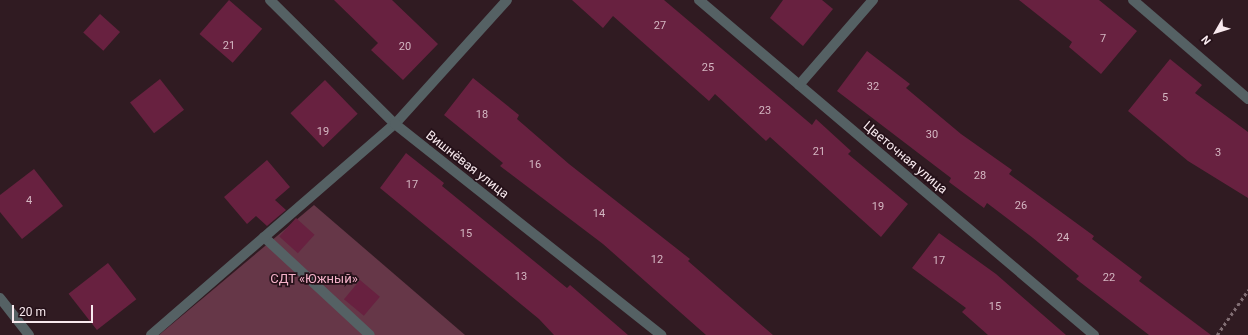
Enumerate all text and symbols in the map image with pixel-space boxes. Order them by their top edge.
north arrow [1196,12,1236,52]
house number: 27 [654,19,666,33]
house number: 7 [1100,32,1106,46]
text: N [1199,33,1214,47]
house number: 21 [223,39,235,53]
house number: 20 [399,40,411,54]
house number: 25 [702,61,714,75]
house number: 32 [867,80,879,94]
house number: 5 [1162,91,1168,105]
house number: 23 [759,104,771,118]
house number: 18 [476,108,488,122]
street label: Цветочная улица [860,118,950,198]
house number: 19 [317,125,329,139]
street label: Вишнёвая улица [422,128,512,202]
house number: 30 [926,128,938,142]
house number: 21 [813,145,825,159]
house number: 3 [1215,146,1221,160]
house number: 16 [529,158,541,172]
house number: 28 [974,169,986,183]
house number: 17 [406,178,418,192]
house number: 4 [26,194,32,208]
house number: 26 [1015,199,1027,213]
house number: 19 [872,200,884,214]
house number: 14 [593,207,605,221]
house number: 15 [460,227,472,241]
house number: 24 [1057,231,1069,245]
house number: 12 [651,253,663,267]
house number: 17 [933,254,945,268]
house number: 13 [515,270,527,284]
park label: СДТ «Южный» [270,271,358,287]
house number: 22 [1103,271,1115,285]
scale bar [14,297,95,323]
house number: 15 [989,300,1001,314]
text: 20 m [19,305,46,319]

